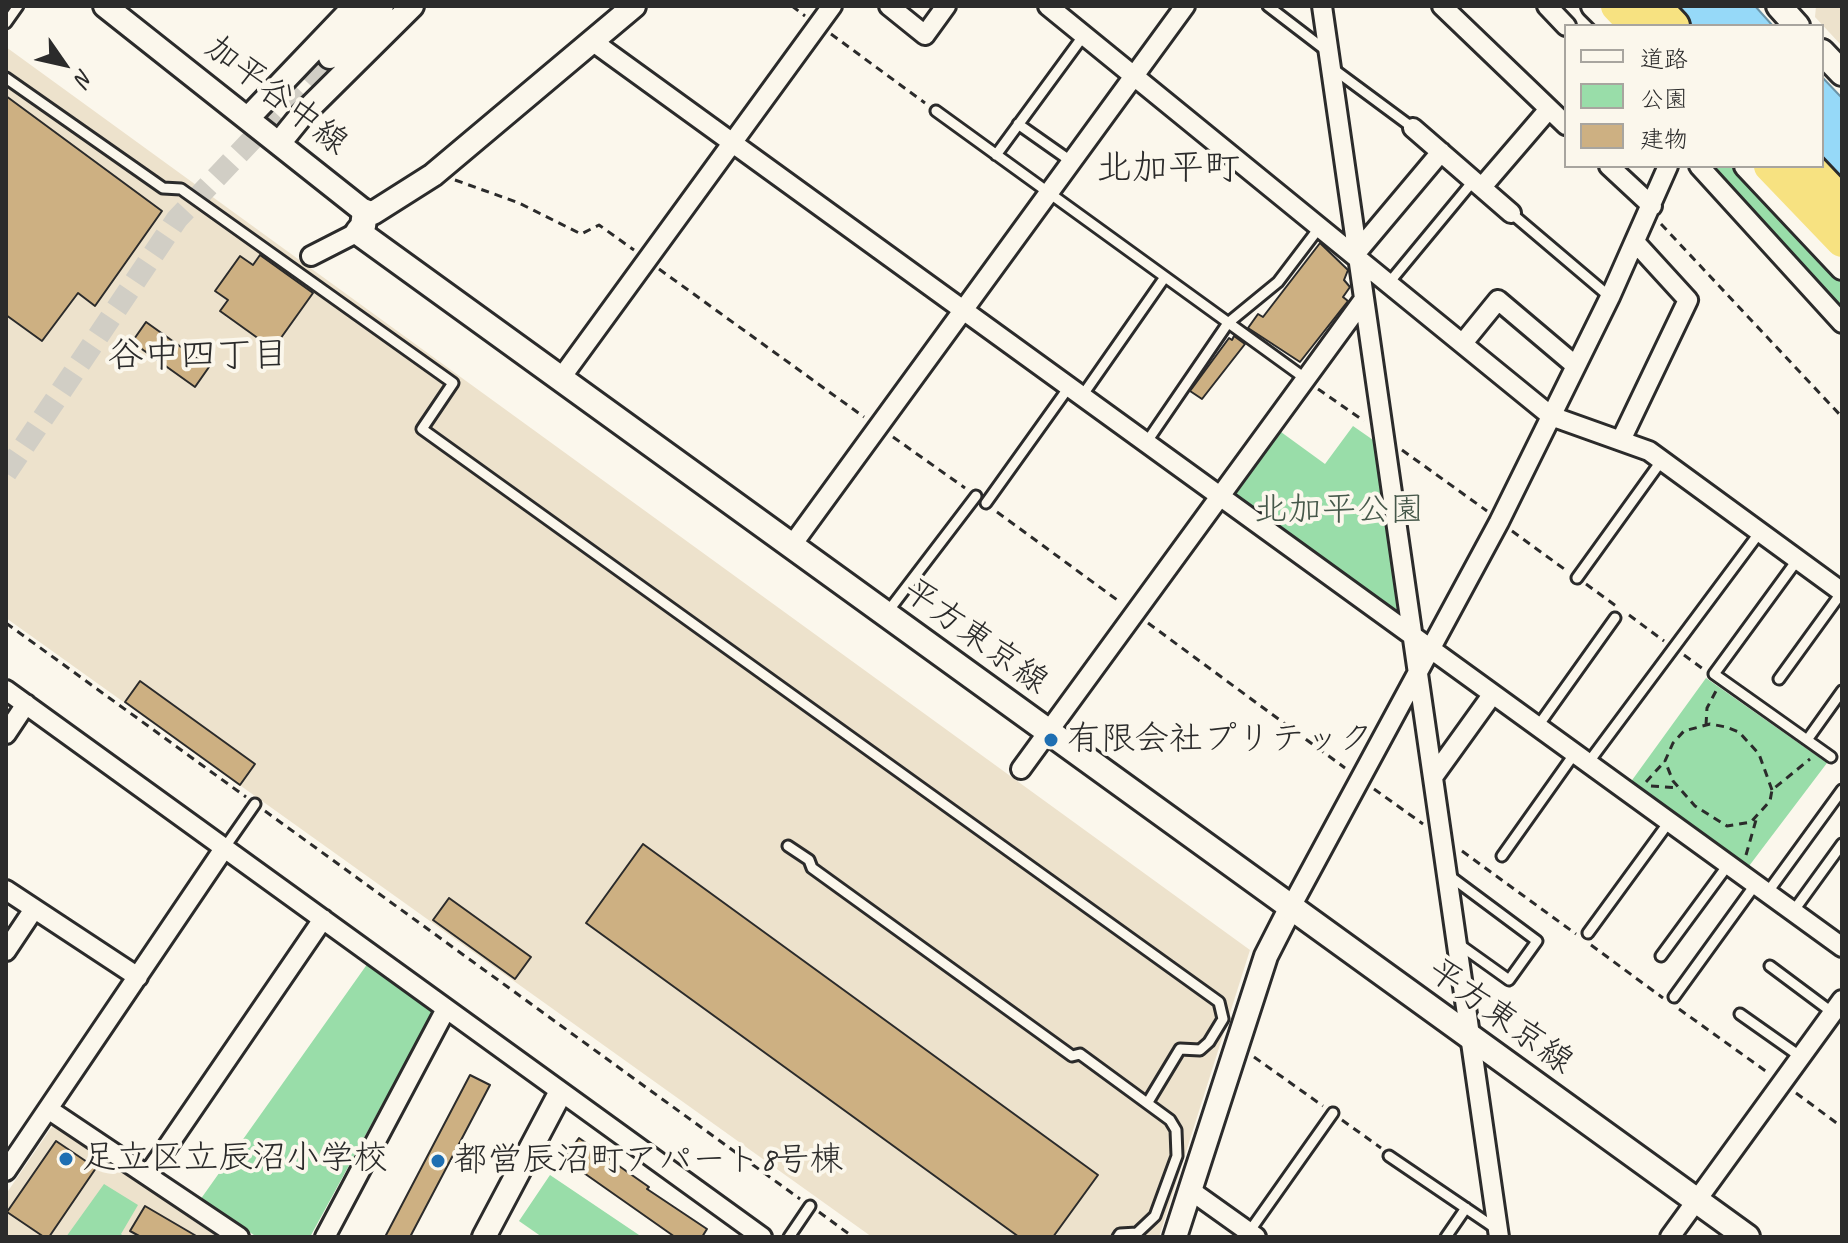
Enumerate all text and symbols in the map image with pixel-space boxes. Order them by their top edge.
north arrow [24,24,104,104]
legend [1564,24,1824,168]
street label: 加平谷中線 [196,28,356,164]
text: 道路 [1640,44,1688,74]
text: N [68,64,99,91]
text: 公園 [1640,84,1688,114]
text: 建物 [1640,124,1688,154]
district label: 北加平町 [1096,148,1240,192]
district label: 谷中四丁目 [108,335,288,379]
park label: 北加平公園 [1254,491,1424,531]
street label: 平方東京線 [894,571,1056,703]
place label: 有限会社プリテック [1067,720,1373,760]
marker: 有限会社プリテック [1042,731,1060,749]
street label: 平方東京線 [1419,951,1581,1083]
place label: 足立区立辰沼小学校 [82,1139,388,1179]
place label: 都営辰沼町アパート8号棟 [454,1141,843,1181]
marker: 足立区立辰沼小学校 [57,1150,75,1168]
marker: 都営辰沼町アパート8号棟 [429,1152,447,1170]

